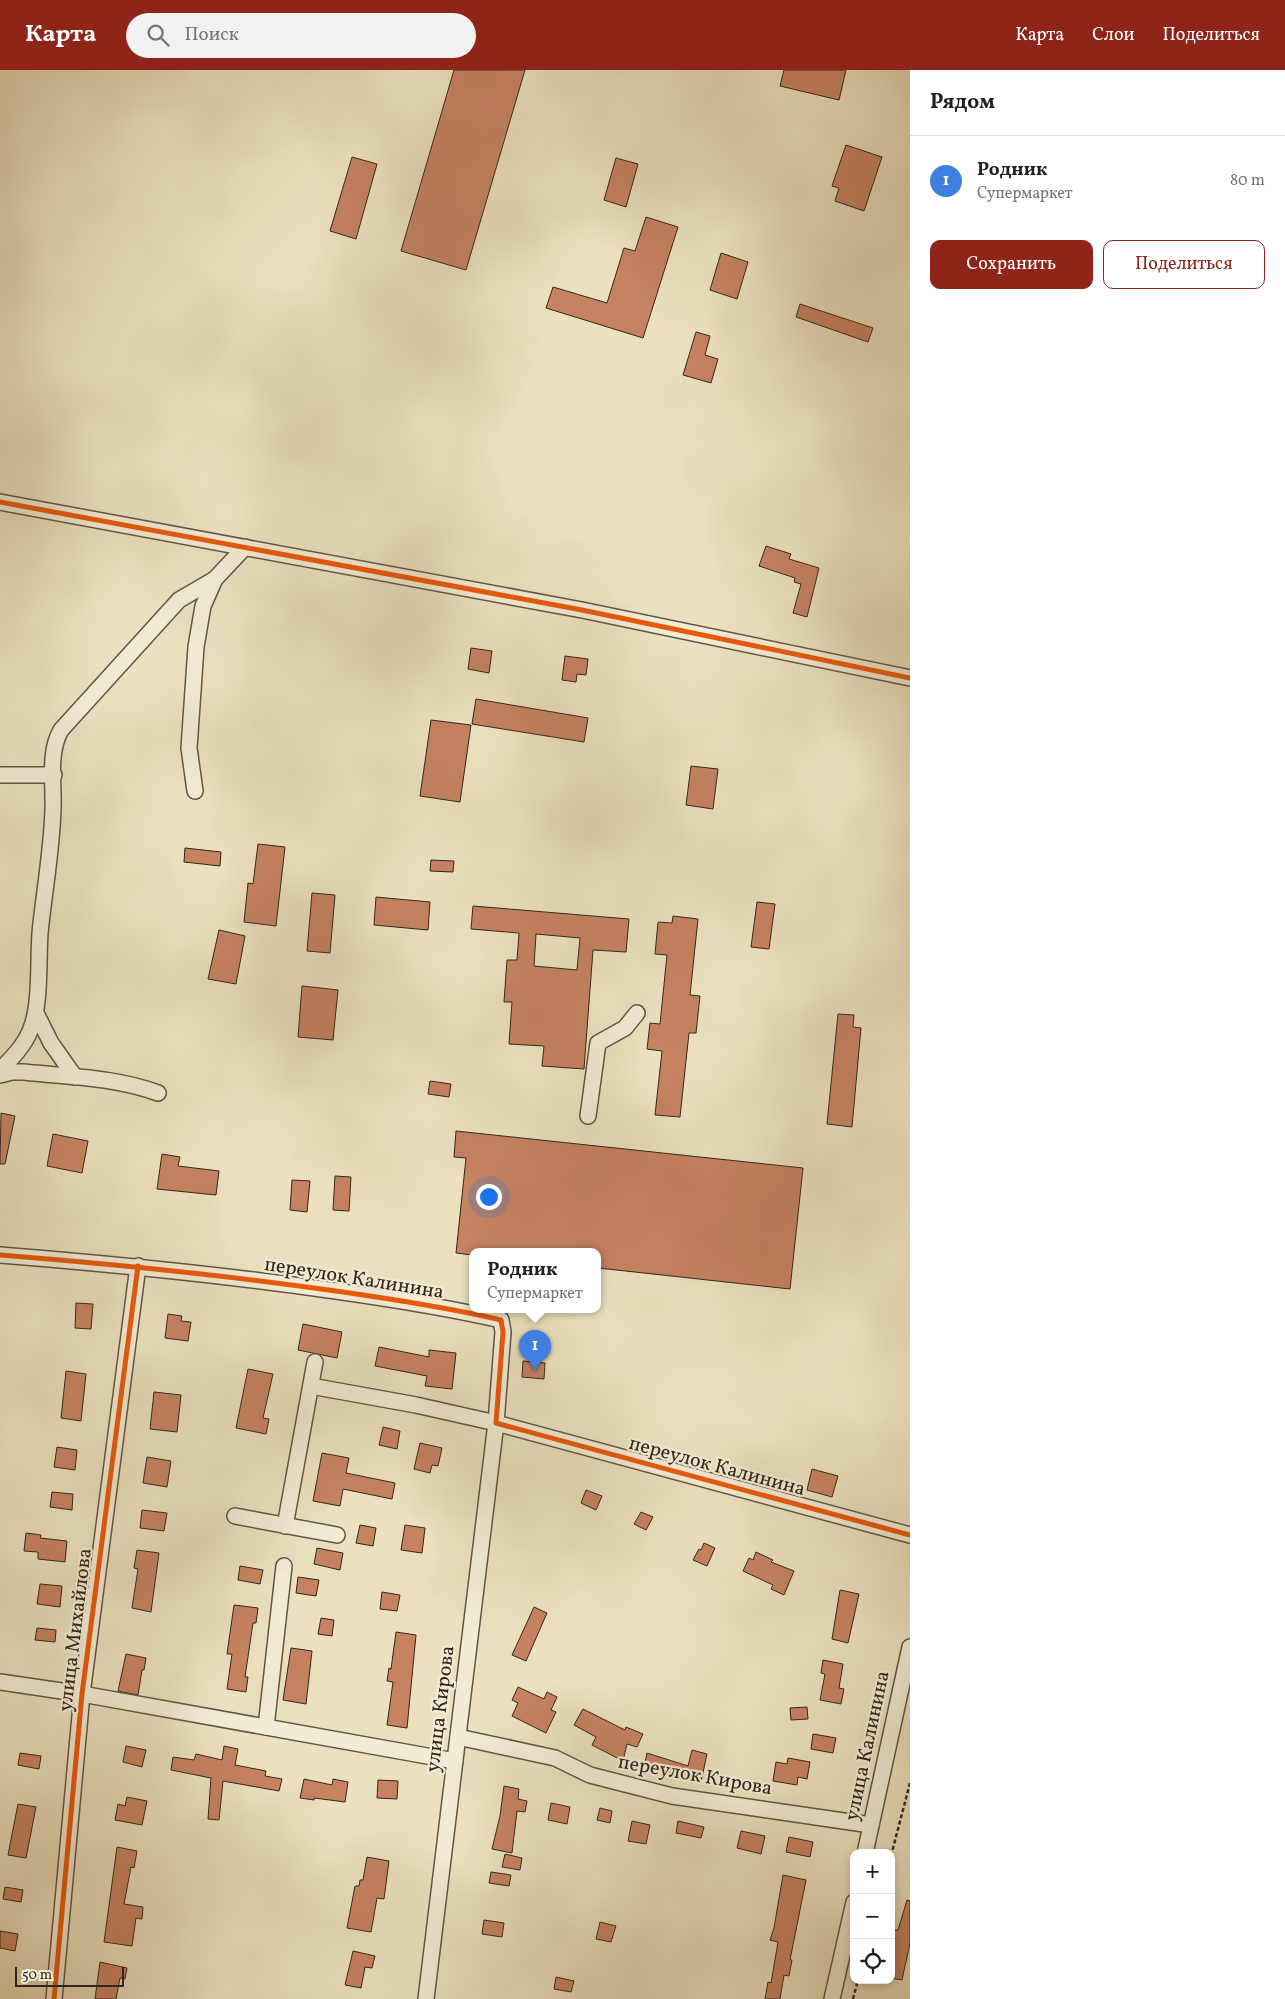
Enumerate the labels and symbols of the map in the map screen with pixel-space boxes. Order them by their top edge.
your location [476,1184,502,1210]
street label: переулок Калинина [262,1251,446,1307]
pin: 1 [519,1330,551,1371]
street label: переулок Калинина [626,1430,808,1504]
street label: улица Михайлова [52,1547,100,1713]
street label: улица Кирова [419,1644,463,1774]
street label: улица Калинина [838,1668,898,1824]
street label: переулок Кирова [616,1749,774,1803]
scale bar [15,1964,124,1987]

